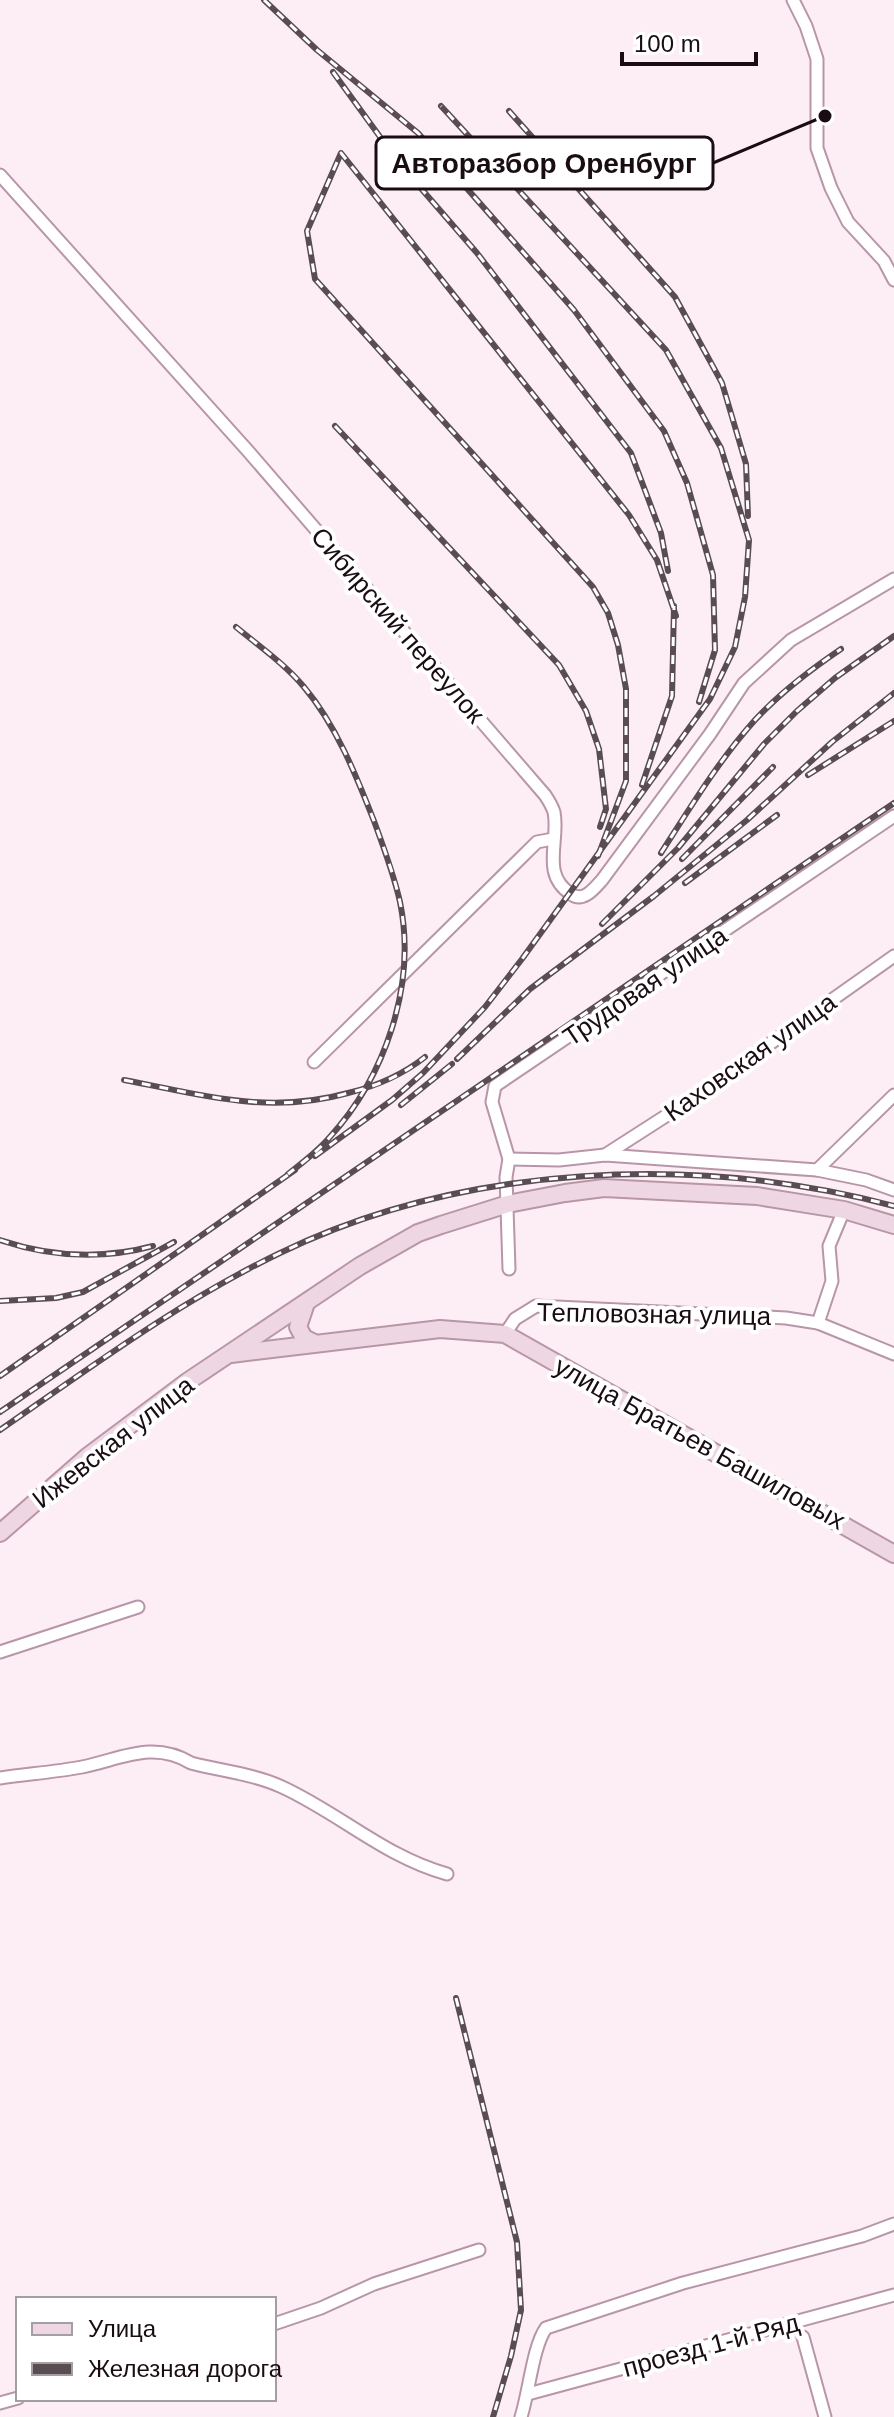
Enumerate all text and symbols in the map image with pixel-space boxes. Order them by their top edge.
scale bar [622,16,756,66]
text: 100 m [634,30,701,57]
callout: Авторазбор Оренбург [376,137,713,189]
text: Авторазбор Оренбург [391,148,697,179]
street label: Сибирский переулок [305,521,491,729]
street label: Трудовая улица [557,920,733,1052]
street label: Каховская улица [658,986,842,1127]
street label: Тепловозная улица [537,1297,772,1331]
street label: улица Братьев Башиловых [550,1351,850,1535]
street label: Ижевская улица [26,1369,200,1514]
legend [16,2297,276,2401]
street label: проезд 1-й Ряд [620,2307,802,2383]
text: Улица [88,2315,157,2342]
text: Железная дорога [88,2355,283,2382]

